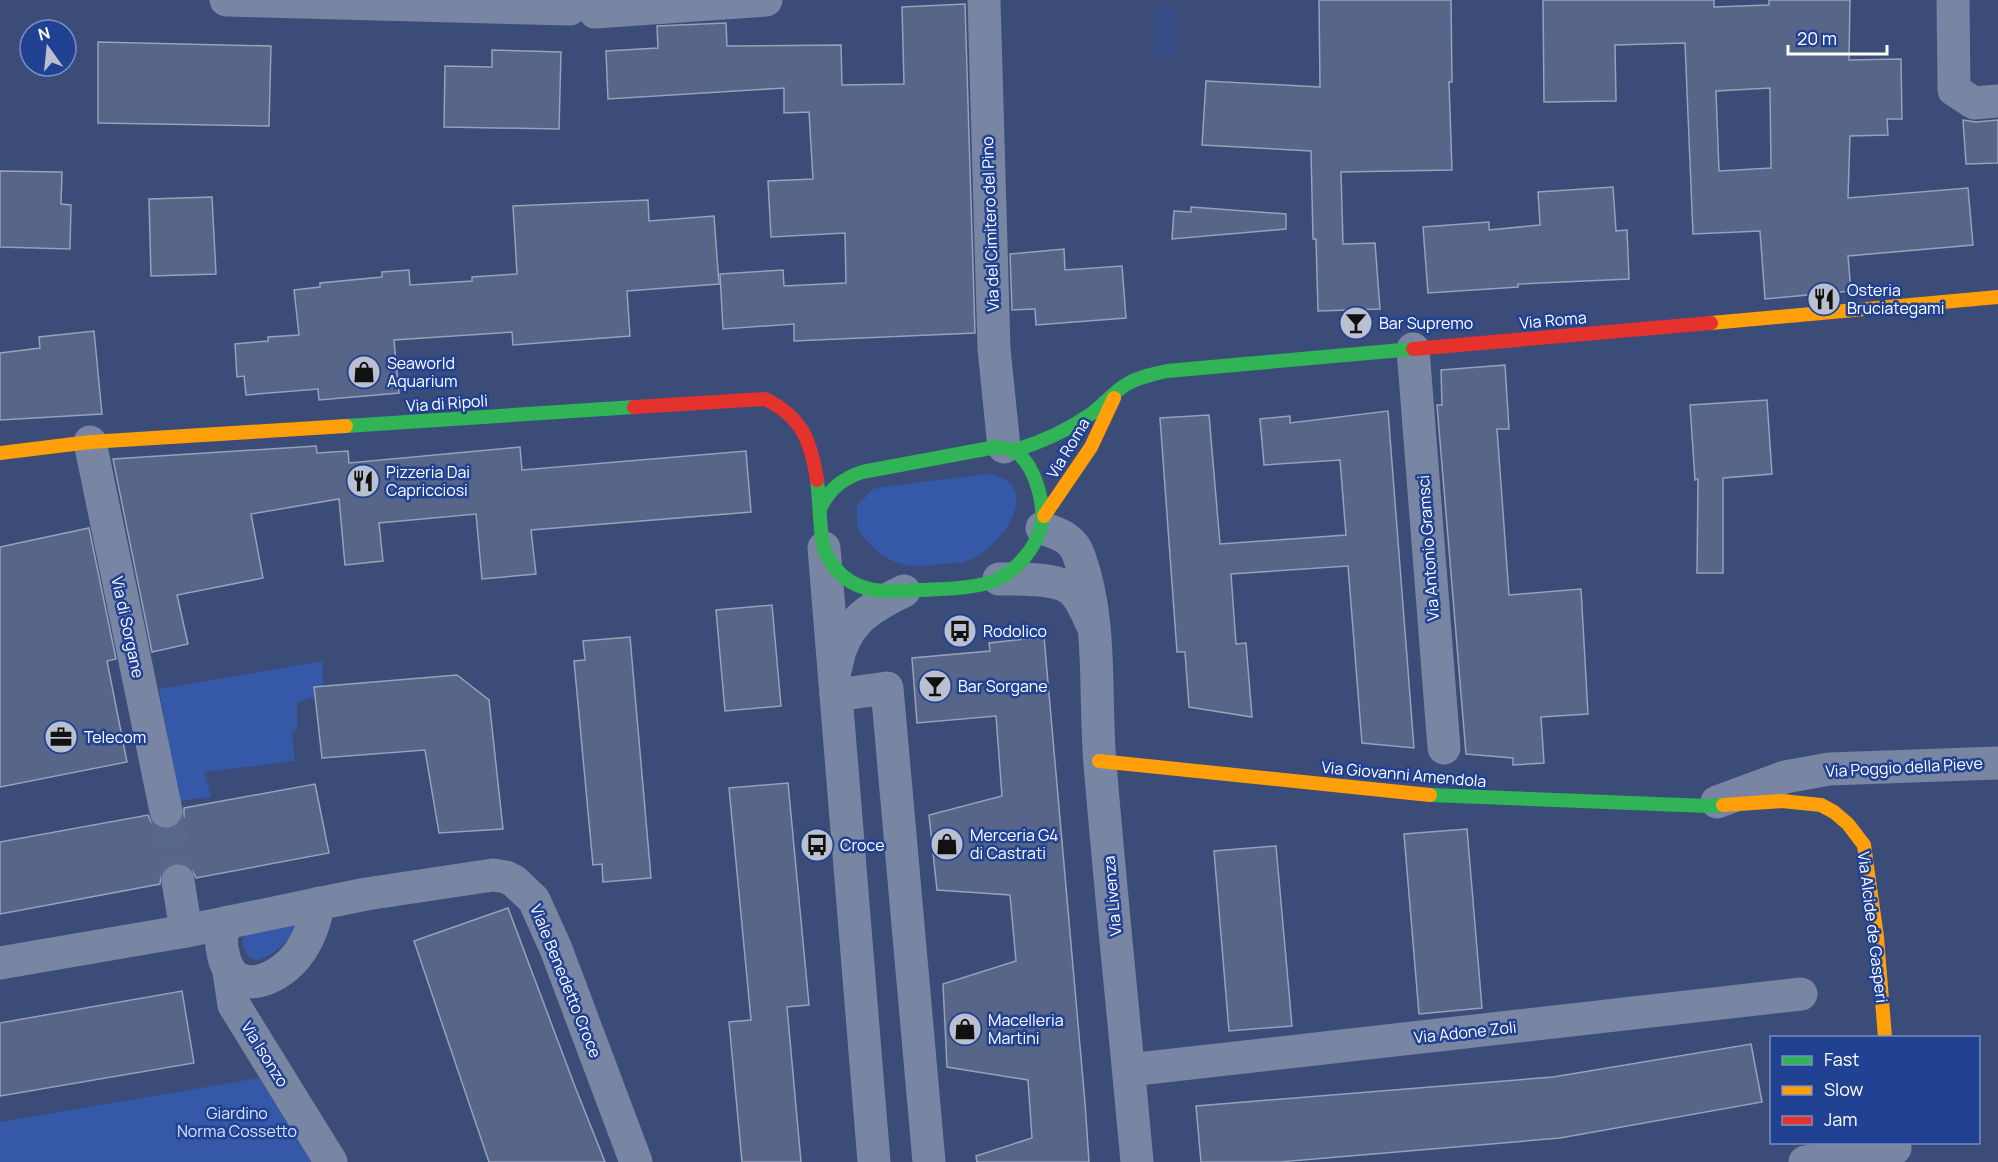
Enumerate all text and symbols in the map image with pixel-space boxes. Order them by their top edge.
north arrow [18,18,78,78]
scale bar [1788,18,1887,56]
text: N [36,21,53,46]
text: 20 m [1797,26,1837,50]
street label: Via del Cimitero del Pino [976,136,1004,312]
place label: Osteria Bruciategami [1847,279,1944,319]
restaurant icon: Osteria Bruciategami [1806,281,1842,317]
bar icon: Bar Supremo [1338,305,1374,341]
street label: Via Roma [1519,306,1587,334]
place label: Bar Supremo [1379,312,1473,334]
place label: Seaworld Aquarium [387,352,458,392]
shop icon: Seaworld Aquarium [346,354,382,390]
street label: Via di Ripoli [405,389,489,417]
street label: Via Roma [1041,414,1095,482]
place label: Pizzeria Dai Capricciosi [386,461,470,501]
restaurant icon: Pizzeria Dai Capricciosi [345,463,381,499]
street label: Via Antonio Gramsci [1412,474,1444,622]
street label: Via di Sorgane [106,574,150,680]
bus stop icon: Rodolico [942,613,978,649]
place label: Rodolico [983,620,1047,642]
bar icon: Bar Sorgane [917,668,953,704]
place label: Bar Sorgane [958,675,1048,697]
office icon: Telecom [43,719,79,755]
place label: Telecom [84,726,146,748]
street label: Via Poggio della Pieve [1825,752,1983,782]
street label: Via Giovanni Amendola [1321,756,1487,792]
place label: Merceria G4 di Castrati [970,824,1058,864]
shop icon: Merceria G4 di Castrati [929,826,965,862]
bus stop icon: Croce [799,827,835,863]
place label: Croce [840,834,885,856]
street label: Via Alcide de Gasperi [1853,850,1893,1004]
street label: Via Livenza [1098,855,1126,937]
street label: Viale Benedetto Croce [525,901,607,1061]
place label: Macelleria Martini [988,1009,1064,1049]
shop icon: Macelleria Martini [947,1011,983,1047]
street label: Via Adone Zoli [1413,1016,1517,1048]
street label: Via Isonzo [236,1017,294,1091]
legend [1770,1036,1980,1144]
text: Fast [1824,1047,1859,1071]
text: Slow [1824,1077,1864,1101]
park label: Giardino Norma Cossetto [177,1102,297,1142]
text: Jam [1824,1107,1858,1131]

